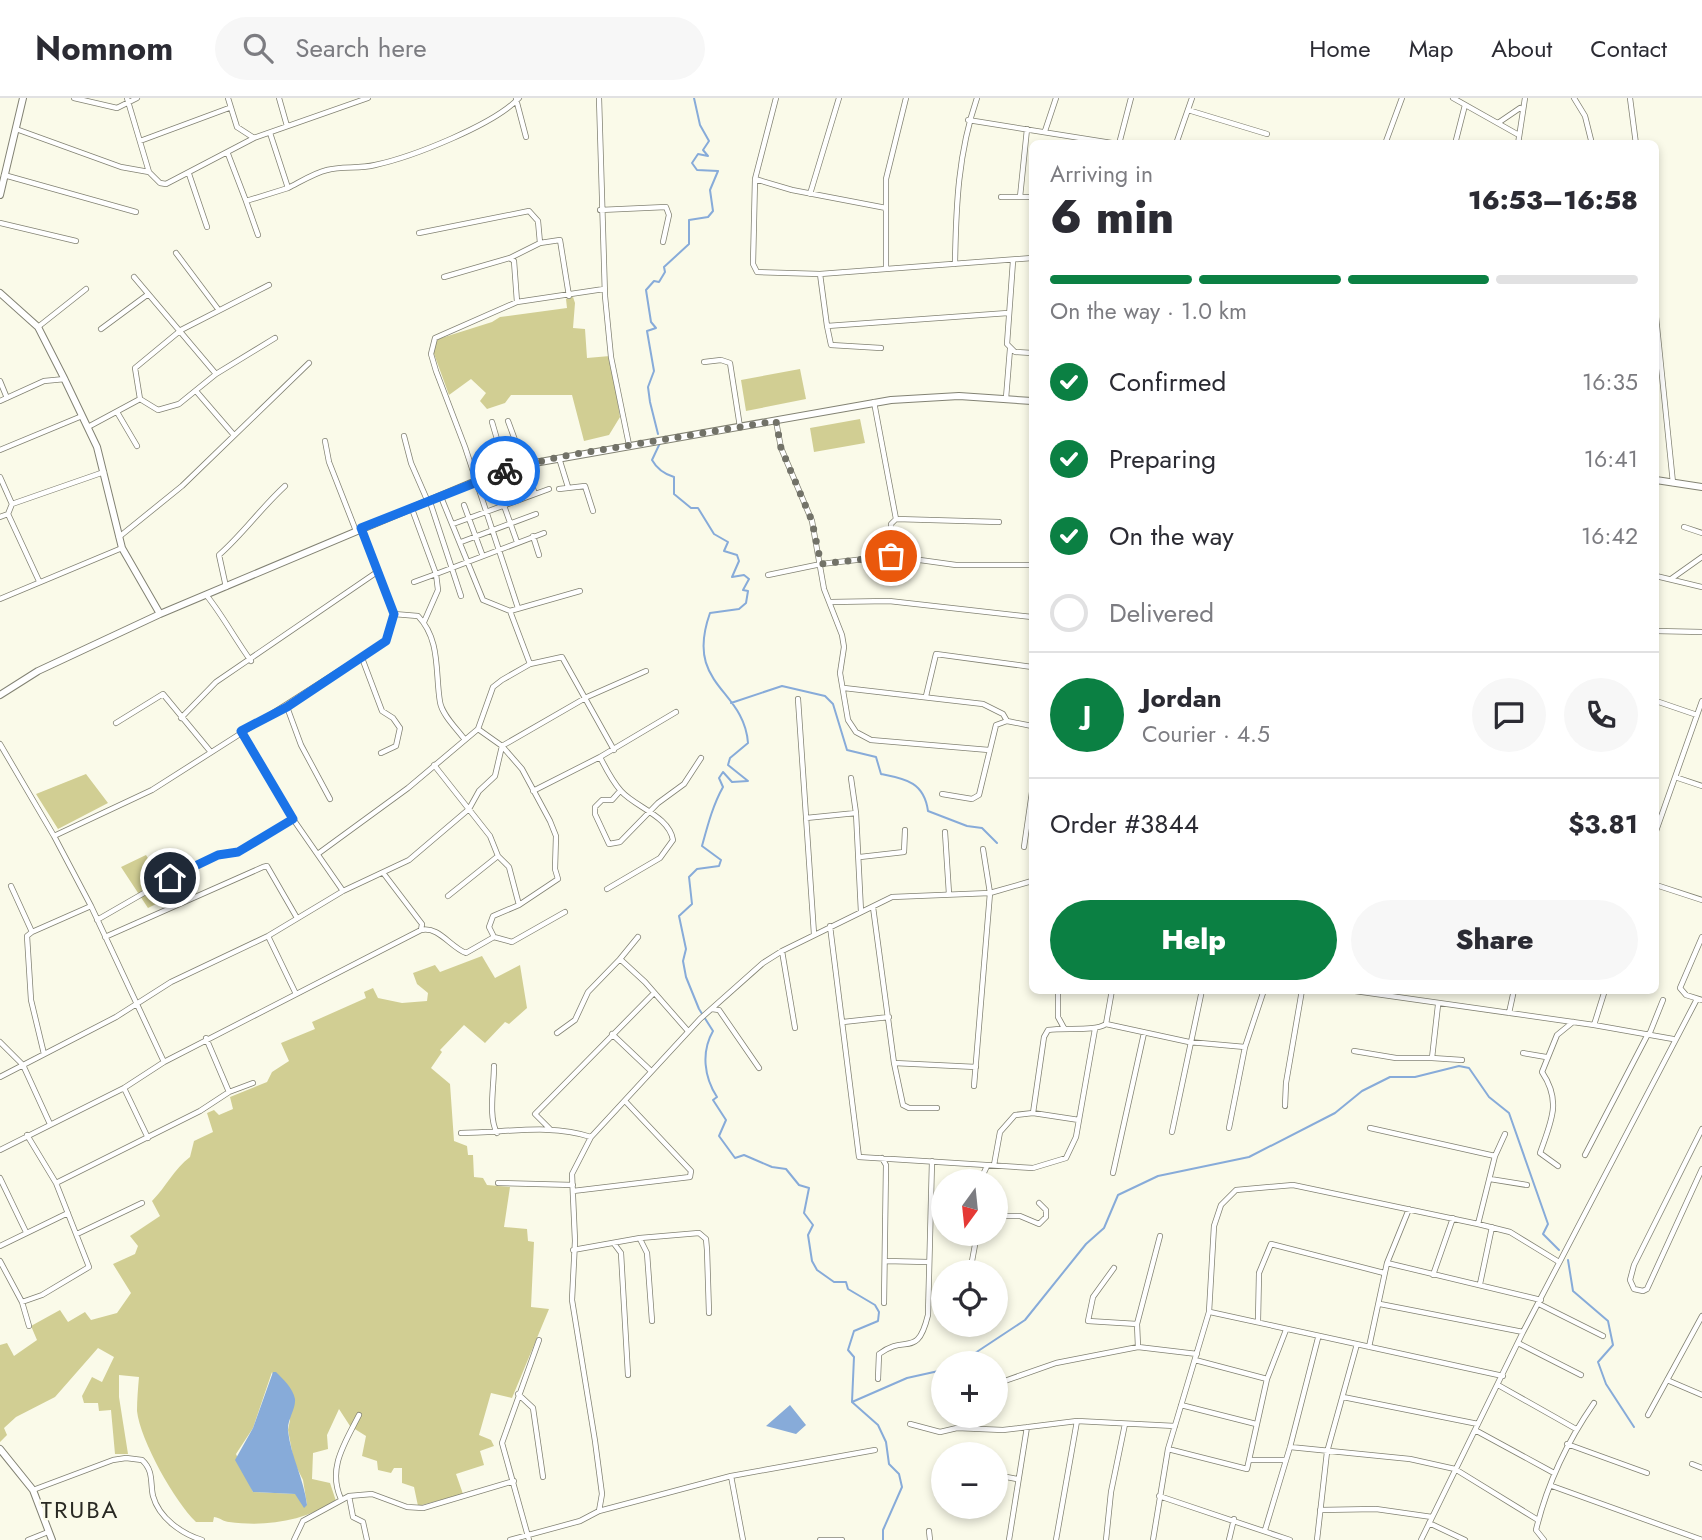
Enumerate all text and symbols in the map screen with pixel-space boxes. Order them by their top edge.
search box [215,17,705,80]
text: Nomnom [35,25,173,72]
icon: search [239,29,277,67]
text: Search here [295,29,427,67]
text: Home [1309,31,1371,66]
text: Map [1409,31,1453,66]
text: About [1491,31,1552,66]
text: Contact [1590,31,1667,66]
text: Arriving in [1050,157,1153,191]
text: 16:53–16:58 [1468,181,1638,219]
text: 6 min [1050,184,1174,250]
text: On the way · 1.0 km [1050,294,1247,328]
icon: check [1050,363,1088,401]
text: Confirmed [1109,363,1226,401]
text: 16:35 [1582,365,1638,399]
courier [470,436,540,506]
icon: check [1050,440,1088,478]
text: Preparing [1109,440,1216,478]
text: 16:41 [1584,442,1638,476]
icon: bike [486,452,524,490]
icon: check [1050,517,1088,555]
text: On the way [1109,517,1234,555]
text: 16:42 [1581,519,1638,553]
pin [861,526,921,586]
icon: bag [872,537,910,575]
text: Delivered [1109,594,1214,632]
button: chat [1472,678,1546,752]
button: phone [1564,678,1638,752]
text: Jordan [1142,679,1222,717]
text: J [1083,696,1091,734]
text: Courier · 4.5 [1142,717,1270,751]
text: Order #3844 [1050,805,1199,843]
text: $3.81 [1568,805,1638,843]
pin [140,848,200,908]
icon: home [151,859,189,897]
button: Help [1050,900,1337,980]
button: Share [1351,900,1638,980]
north arrow [931,1169,1008,1246]
map controls [931,1169,1008,1519]
button: locate [931,1260,1008,1337]
button: + [931,1351,1008,1428]
button: − [931,1442,1008,1519]
district label: TRUBA [41,1492,119,1527]

